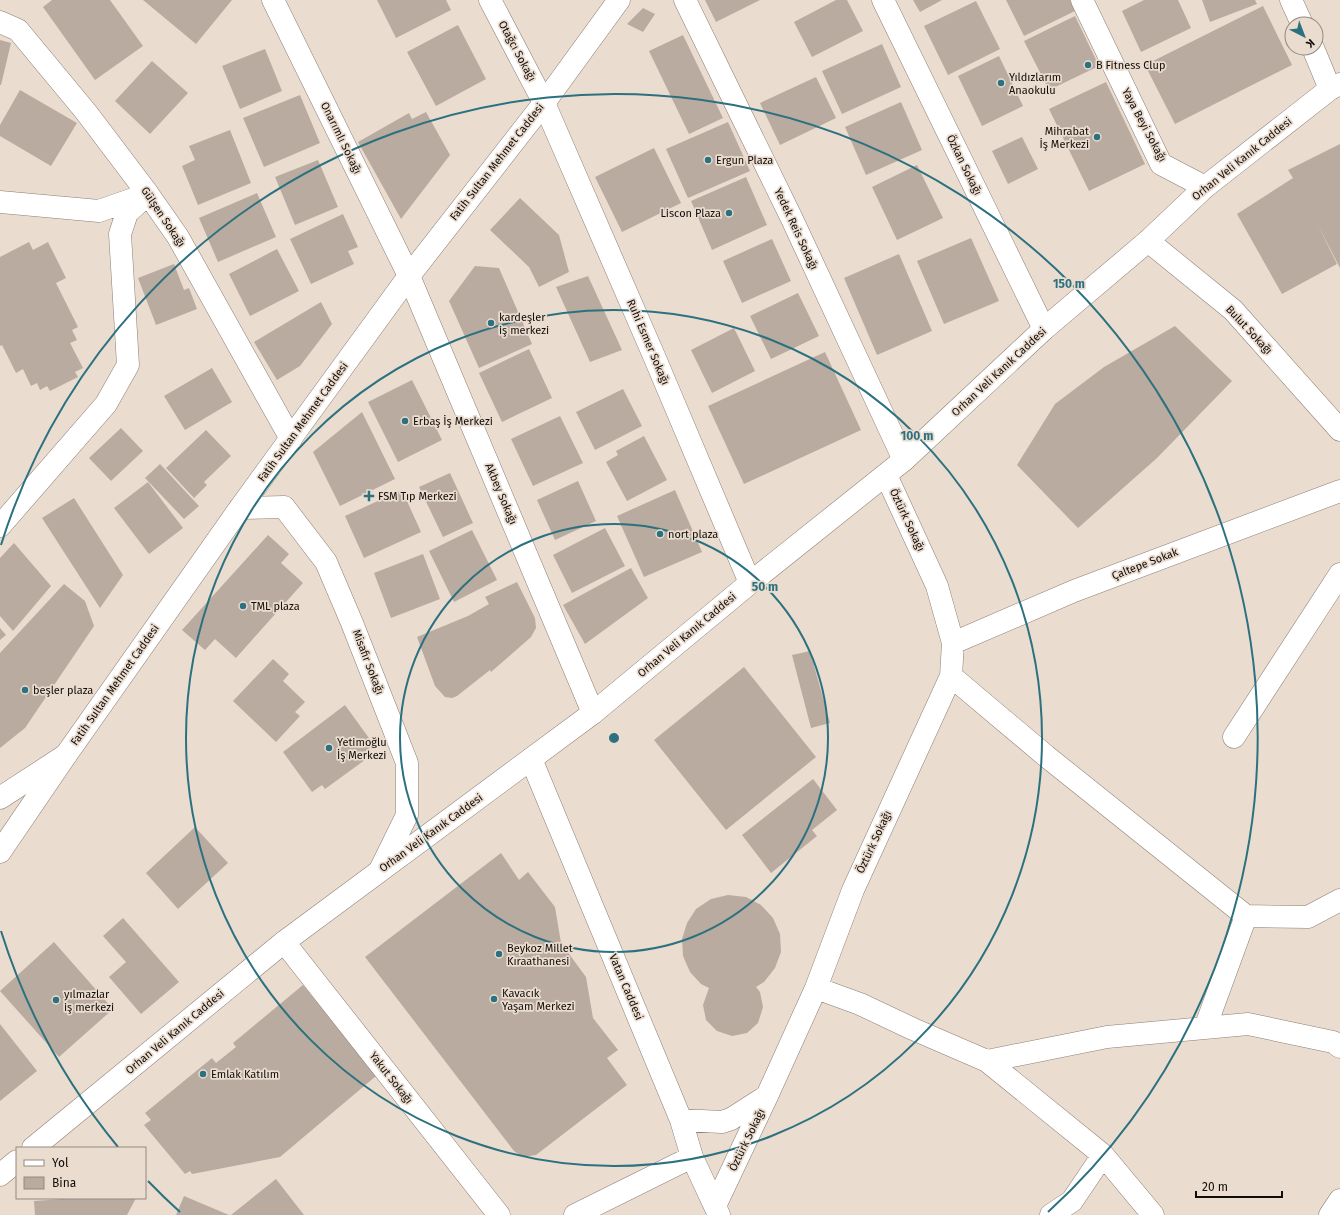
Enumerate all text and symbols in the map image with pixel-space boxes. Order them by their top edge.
north arrow [1284,16,1324,56]
street label: Otağcı Sokağı [496,18,538,84]
text: K [1303,36,1317,51]
place label: B Fitness Clup [1096,59,1165,72]
marker: B Fitness Clup [1083,60,1093,70]
place label: Yıldızlarım Anaokulu [1009,71,1061,97]
marker: Yıldızlarım Anaokulu [996,78,1006,88]
street label: Yaya Beyi Sokağı [1119,86,1169,164]
street label: Onarımlı Sokağı [318,100,364,176]
street label: Fatih Sultan Mehmet Caddesi [447,101,547,223]
street label: Orhan Veli Kanık Caddesi [1189,115,1295,203]
place label: Mihrabat İş Merkezi [1040,125,1089,151]
street label: Özkan Sokağı [944,132,985,197]
marker: Mihrabat İş Merkezi [1092,132,1102,142]
place label: Ergun Plaza [716,154,773,167]
marker: Ergun Plaza [703,155,713,165]
street label: Gülşen Sokağı [138,184,188,250]
street label: Yedek Reis Sokağı [771,186,821,272]
place label: Liscon Plaza [660,207,721,220]
marker: Liscon Plaza [724,208,734,218]
text: 150 m [1053,277,1085,291]
street label: Ruhi Esmer Sokağı [624,297,672,387]
street label: Bulut Sokağı [1223,303,1275,357]
place label: kardeşler iş merkezi [499,311,549,337]
marker: kardeşler iş merkezi [486,318,496,328]
street label: Orhan Veli Kanık Caddesi [949,325,1049,419]
street label: Fatih Sultan Mehmet Caddesi [255,360,351,484]
place label: Erbaş İş Merkezi [413,414,493,428]
marker: Erbaş İş Merkezi [400,416,410,426]
text: 100 m [901,429,933,443]
street label: Akbey Sokağı [482,461,520,527]
street label: Öztürk Sokağı [887,486,928,554]
marker: FSM Tıp Merkezi [363,490,375,502]
place label: FSM Tıp Merkezi [378,490,457,503]
place label: nort plaza [668,528,718,541]
marker: nort plaza [655,529,665,539]
street label: Çaltepe Sokak [1110,545,1180,583]
text: 50 m [752,580,778,594]
street label: Orhan Veli Kanık Caddesi [635,590,739,680]
place label: TML plaza [251,600,300,613]
marker: TML plaza [238,601,248,611]
street label: Fatih Sultan Mehmet Caddesi [68,622,162,748]
street label: Misafir Sokağı [350,628,386,696]
place label: beşler plaza [33,684,93,697]
marker: beşler plaza [20,685,30,695]
centre of rings [607,731,621,745]
place label: Yetimoğlu İş Merkezi [337,736,387,762]
marker: Yetimoğlu İş Merkezi [324,743,334,753]
street label: Orhan Veli Kanık Caddesi [377,791,485,875]
street label: Öztürk Sokağı [853,808,894,876]
place label: Beykoz Millet Kıraathanesi [507,942,573,968]
marker: Beykoz Millet Kıraathanesi [494,949,504,959]
street label: Vatan Caddesi [606,952,646,1022]
street label: Orhan Veli Kanık Caddesi [123,987,227,1077]
place label: Kavacık Yaşam Merkezi [502,987,575,1013]
place label: yılmazlar iş merkezi [64,988,114,1014]
marker: Kavacık Yaşam Merkezi [489,994,499,1004]
marker: yılmazlar iş merkezi [51,995,61,1005]
street label: Yakut Sokağı [367,1049,415,1107]
place label: Emlak Katılım [211,1068,279,1081]
marker: Emlak Katılım [198,1069,208,1079]
street label: Öztürk Sokağı [725,1106,768,1173]
legend [16,1147,146,1199]
text: Yol [52,1156,69,1170]
scale bar [1196,1173,1282,1199]
text: Bina [52,1176,76,1190]
text: 20 m [1202,1180,1228,1194]

